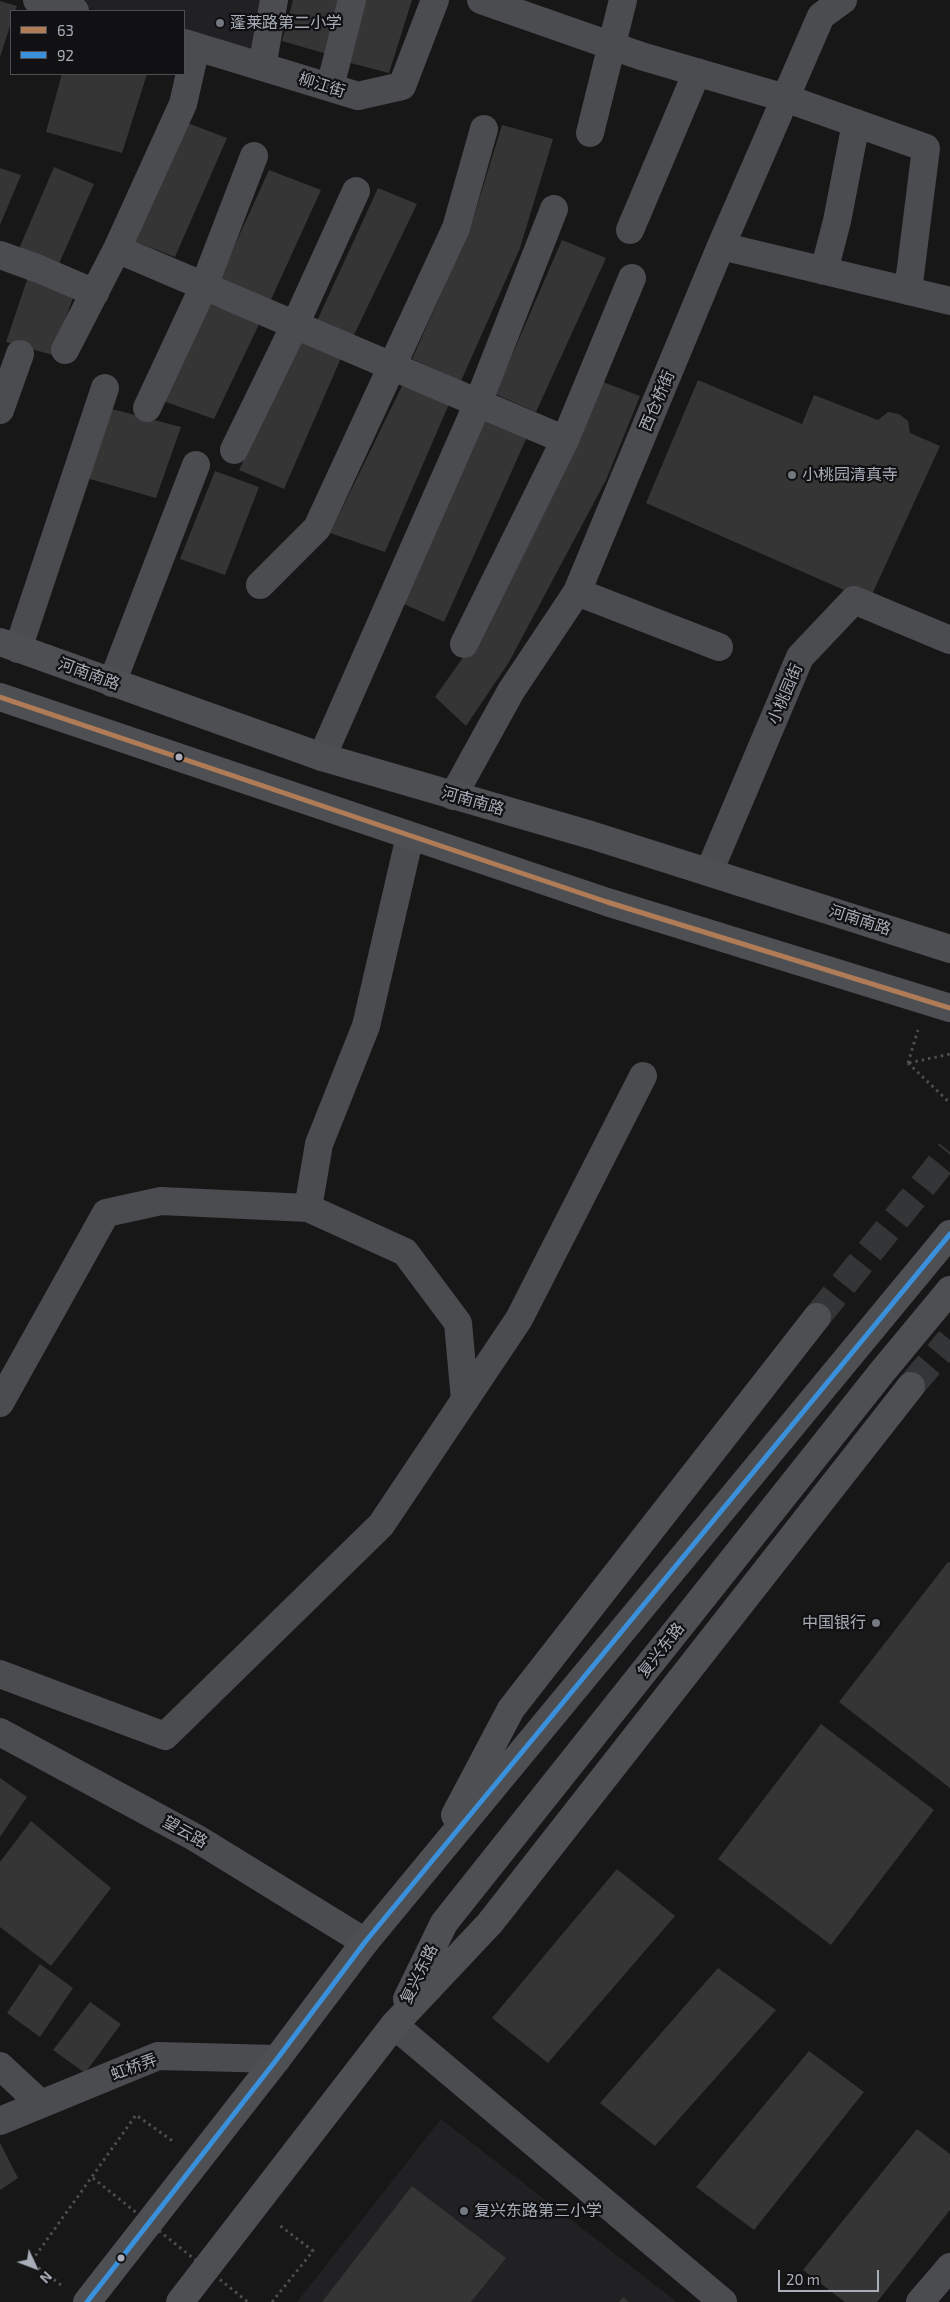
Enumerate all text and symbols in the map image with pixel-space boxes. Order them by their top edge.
legend [10,10,185,75]
place label: 蓬莱路第二小学 [230,13,342,33]
marker: 蓬莱路第二小学 [214,17,226,29]
text: 63 [57,21,74,39]
text: 92 [57,46,74,64]
street label: 柳江街 [296,69,348,101]
street label: 西仓桥街 [636,368,678,434]
place label: 小桃园清真寺 [802,465,898,485]
marker: 小桃园清真寺 [786,469,798,481]
street label: 河南南路 [56,654,122,694]
street label: 小桃园街 [764,661,806,727]
unlabelled marker [174,752,184,762]
street label: 河南南路 [440,783,506,819]
street label: 河南南路 [827,901,893,939]
place label: 中国银行 [802,1613,866,1633]
marker: 中国银行 [870,1617,882,1629]
street label: 复兴东路 [634,1619,688,1681]
street label: 望云路 [159,1812,211,1852]
street label: 复兴东路 [396,1941,442,2007]
street label: 虹桥弄 [108,2050,160,2084]
place label: 复兴东路第三小学 [474,2201,602,2221]
marker: 复兴东路第三小学 [458,2205,470,2217]
north arrow [10,2242,60,2292]
unlabelled marker [116,2253,126,2263]
scale bar [780,2260,881,2292]
text: N [37,2268,56,2287]
text: 20 m [786,2270,820,2288]

